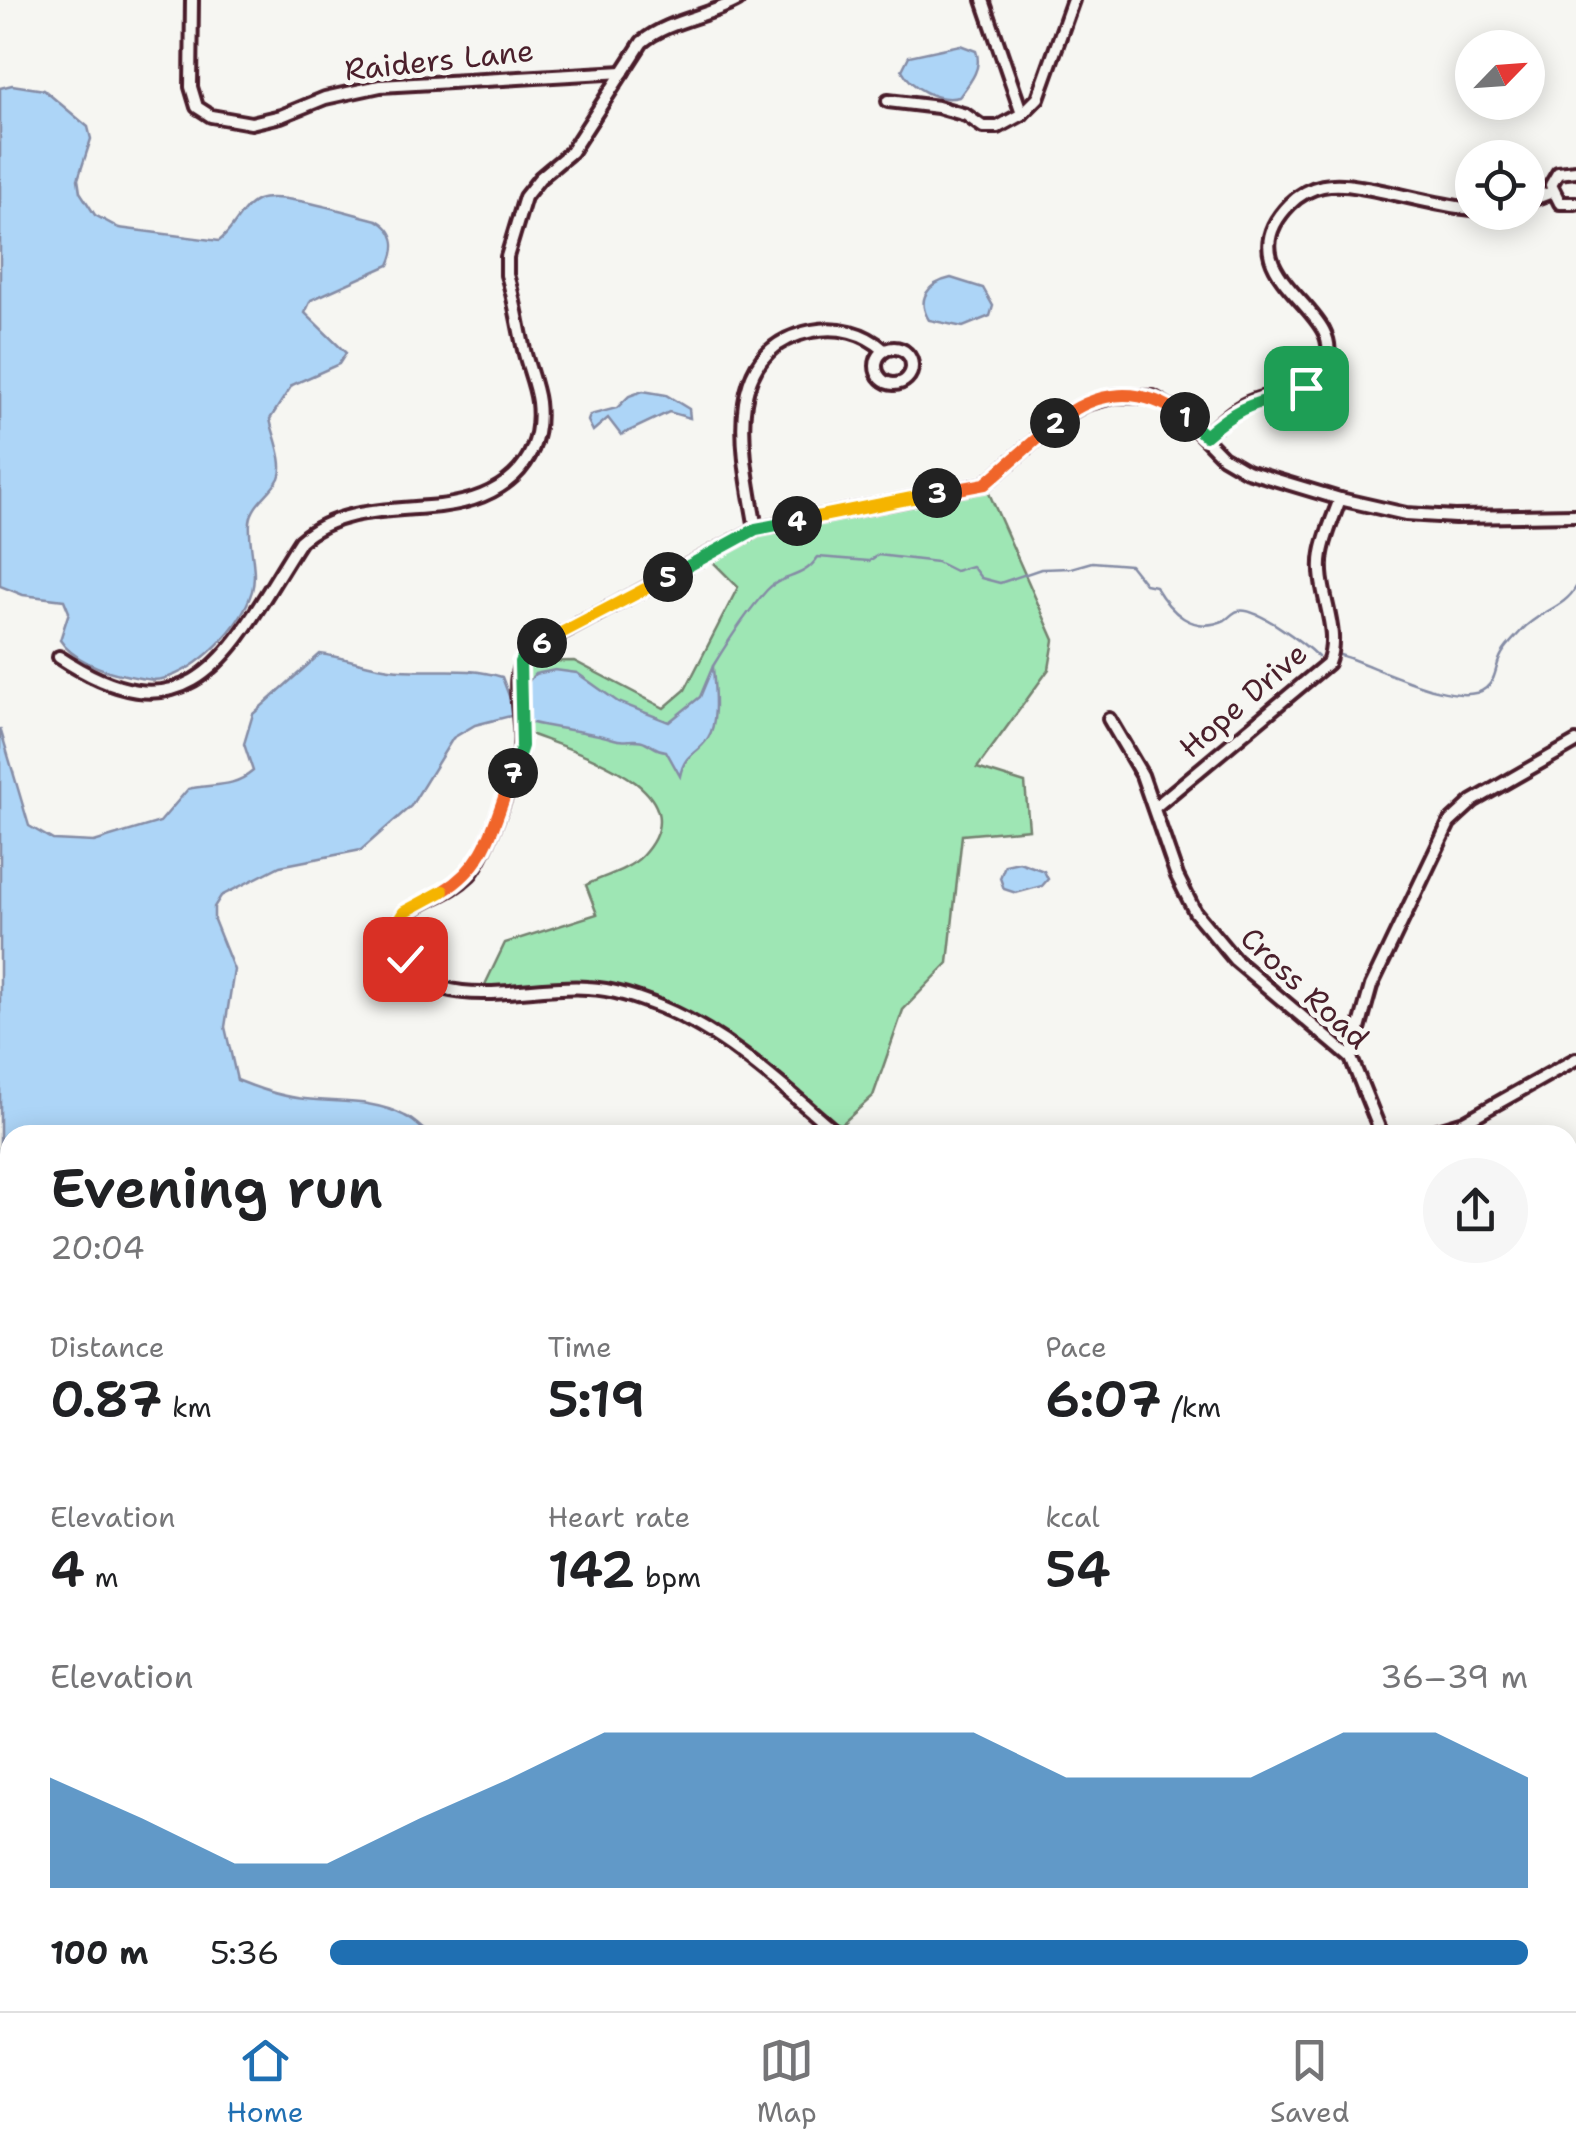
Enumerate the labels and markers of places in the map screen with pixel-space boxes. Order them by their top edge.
pin [1264,346,1349,431]
pin: 1 [1160,392,1210,442]
pin: 2 [1030,398,1080,448]
pin: 3 [912,468,962,518]
pin: 4 [772,496,822,546]
pin: 5 [643,552,693,602]
pin: 6 [517,618,567,668]
pin: 7 [488,748,538,798]
pin [363,917,448,1002]

